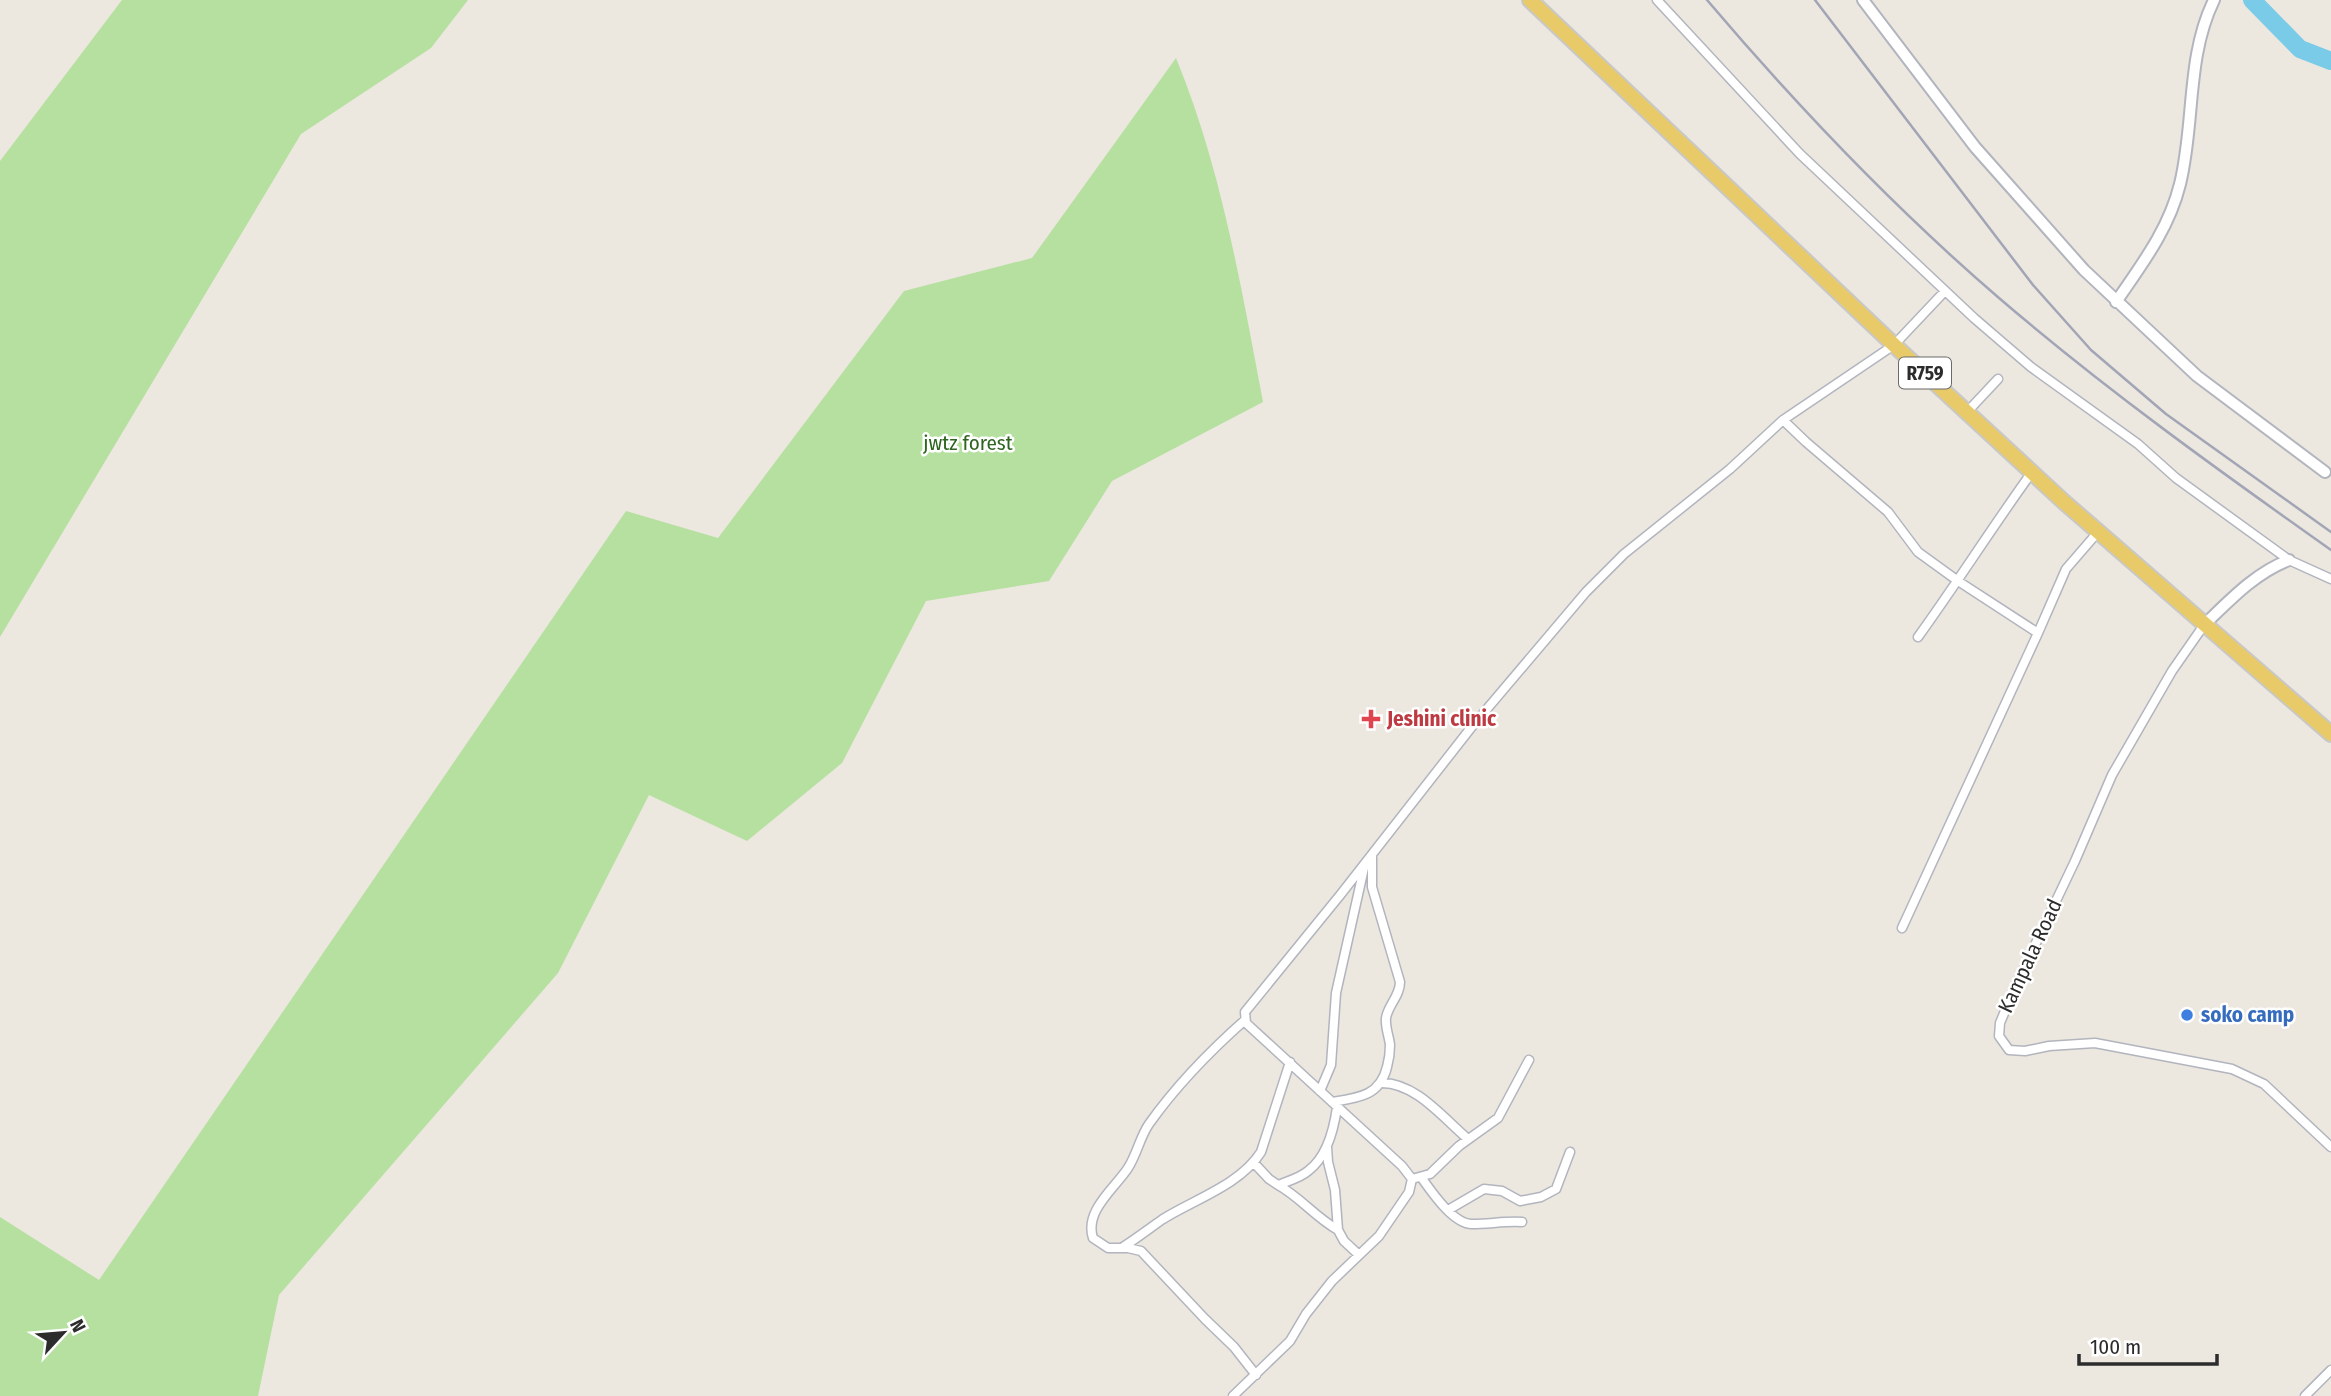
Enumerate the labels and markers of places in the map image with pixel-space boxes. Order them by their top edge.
place label: Jeshini clinic [1386,706,1497,732]
marker: Jeshini clinic [1361,709,1381,729]
place label: soko camp [2201,1002,2294,1028]
marker: soko camp [2179,1007,2195,1023]

